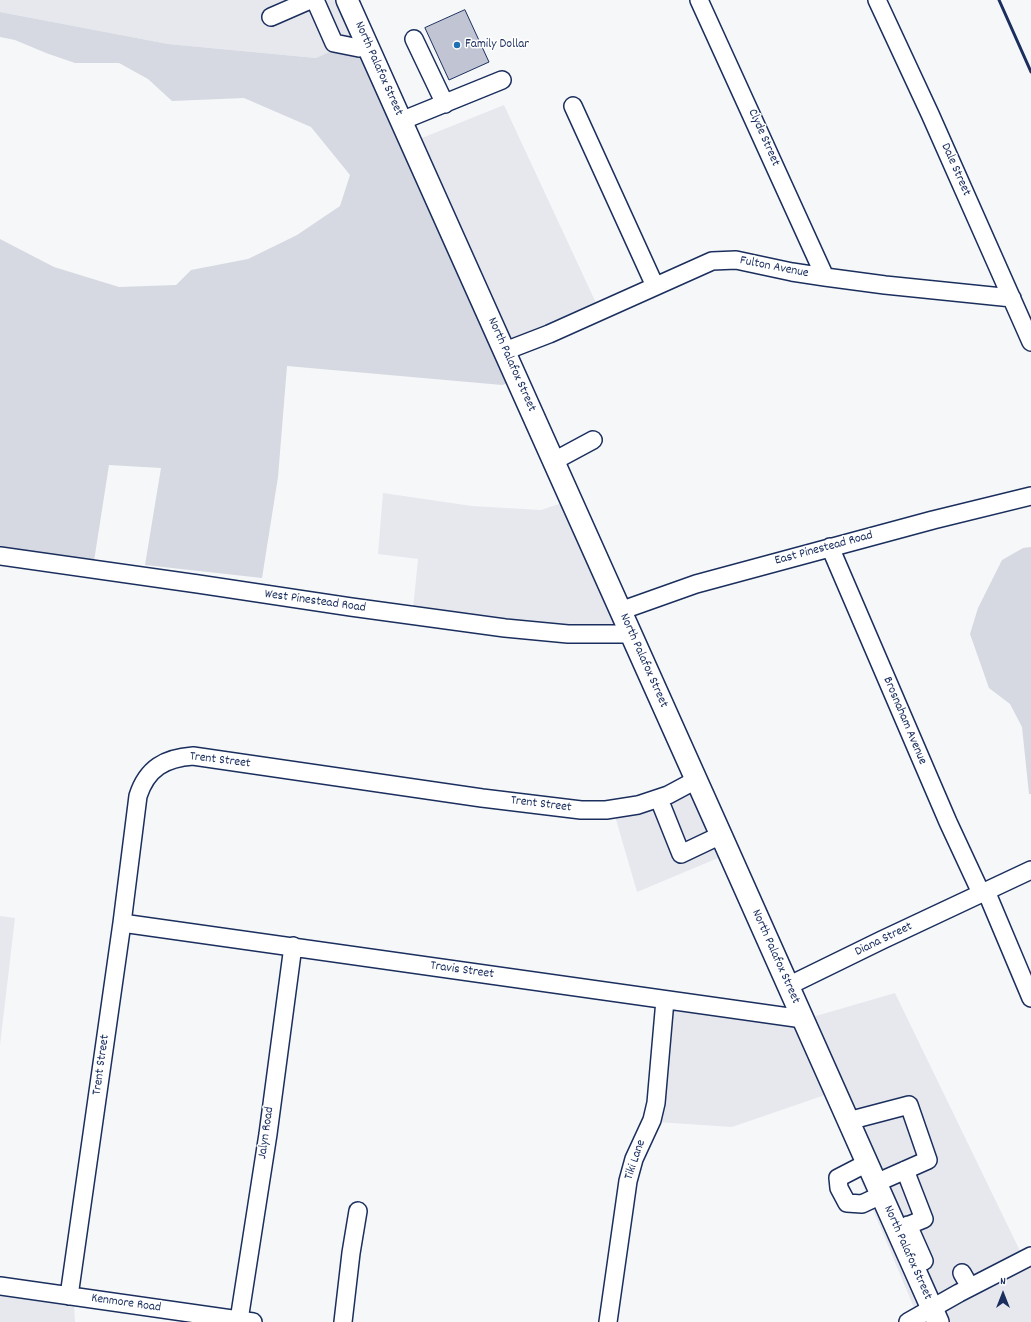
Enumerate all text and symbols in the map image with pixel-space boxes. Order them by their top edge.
street label: North Palafox Street [350,19,406,119]
place label: Family Dollar [465,37,529,53]
marker: Family Dollar [452,40,462,50]
street label: Clyde Street [743,107,783,169]
street label: Dale Street [936,141,974,199]
street label: Fulton Avenue [738,254,810,282]
street label: North Palafox Street [483,315,539,415]
street label: East Pinestead Road [773,528,875,570]
street label: West Pinestead Road [263,587,367,617]
street label: North Palafox Street [615,611,671,711]
street label: Brosnaham Avenue [878,675,930,767]
street label: Trent Street [189,750,251,772]
street label: Trent Street [510,794,572,816]
street label: North Palafox Street [747,907,803,1007]
street label: Diana Street [853,919,915,961]
street label: Travis Street [429,959,495,983]
street label: Trent Street [90,1034,114,1096]
street label: Jalyn Road [256,1106,278,1160]
street label: Tiki Lane [622,1138,650,1182]
street label: North Palafox Street [879,1203,935,1303]
north arrow [983,1274,1023,1314]
text: N [1000,1274,1006,1290]
street label: Kenmore Road [90,1291,162,1317]

